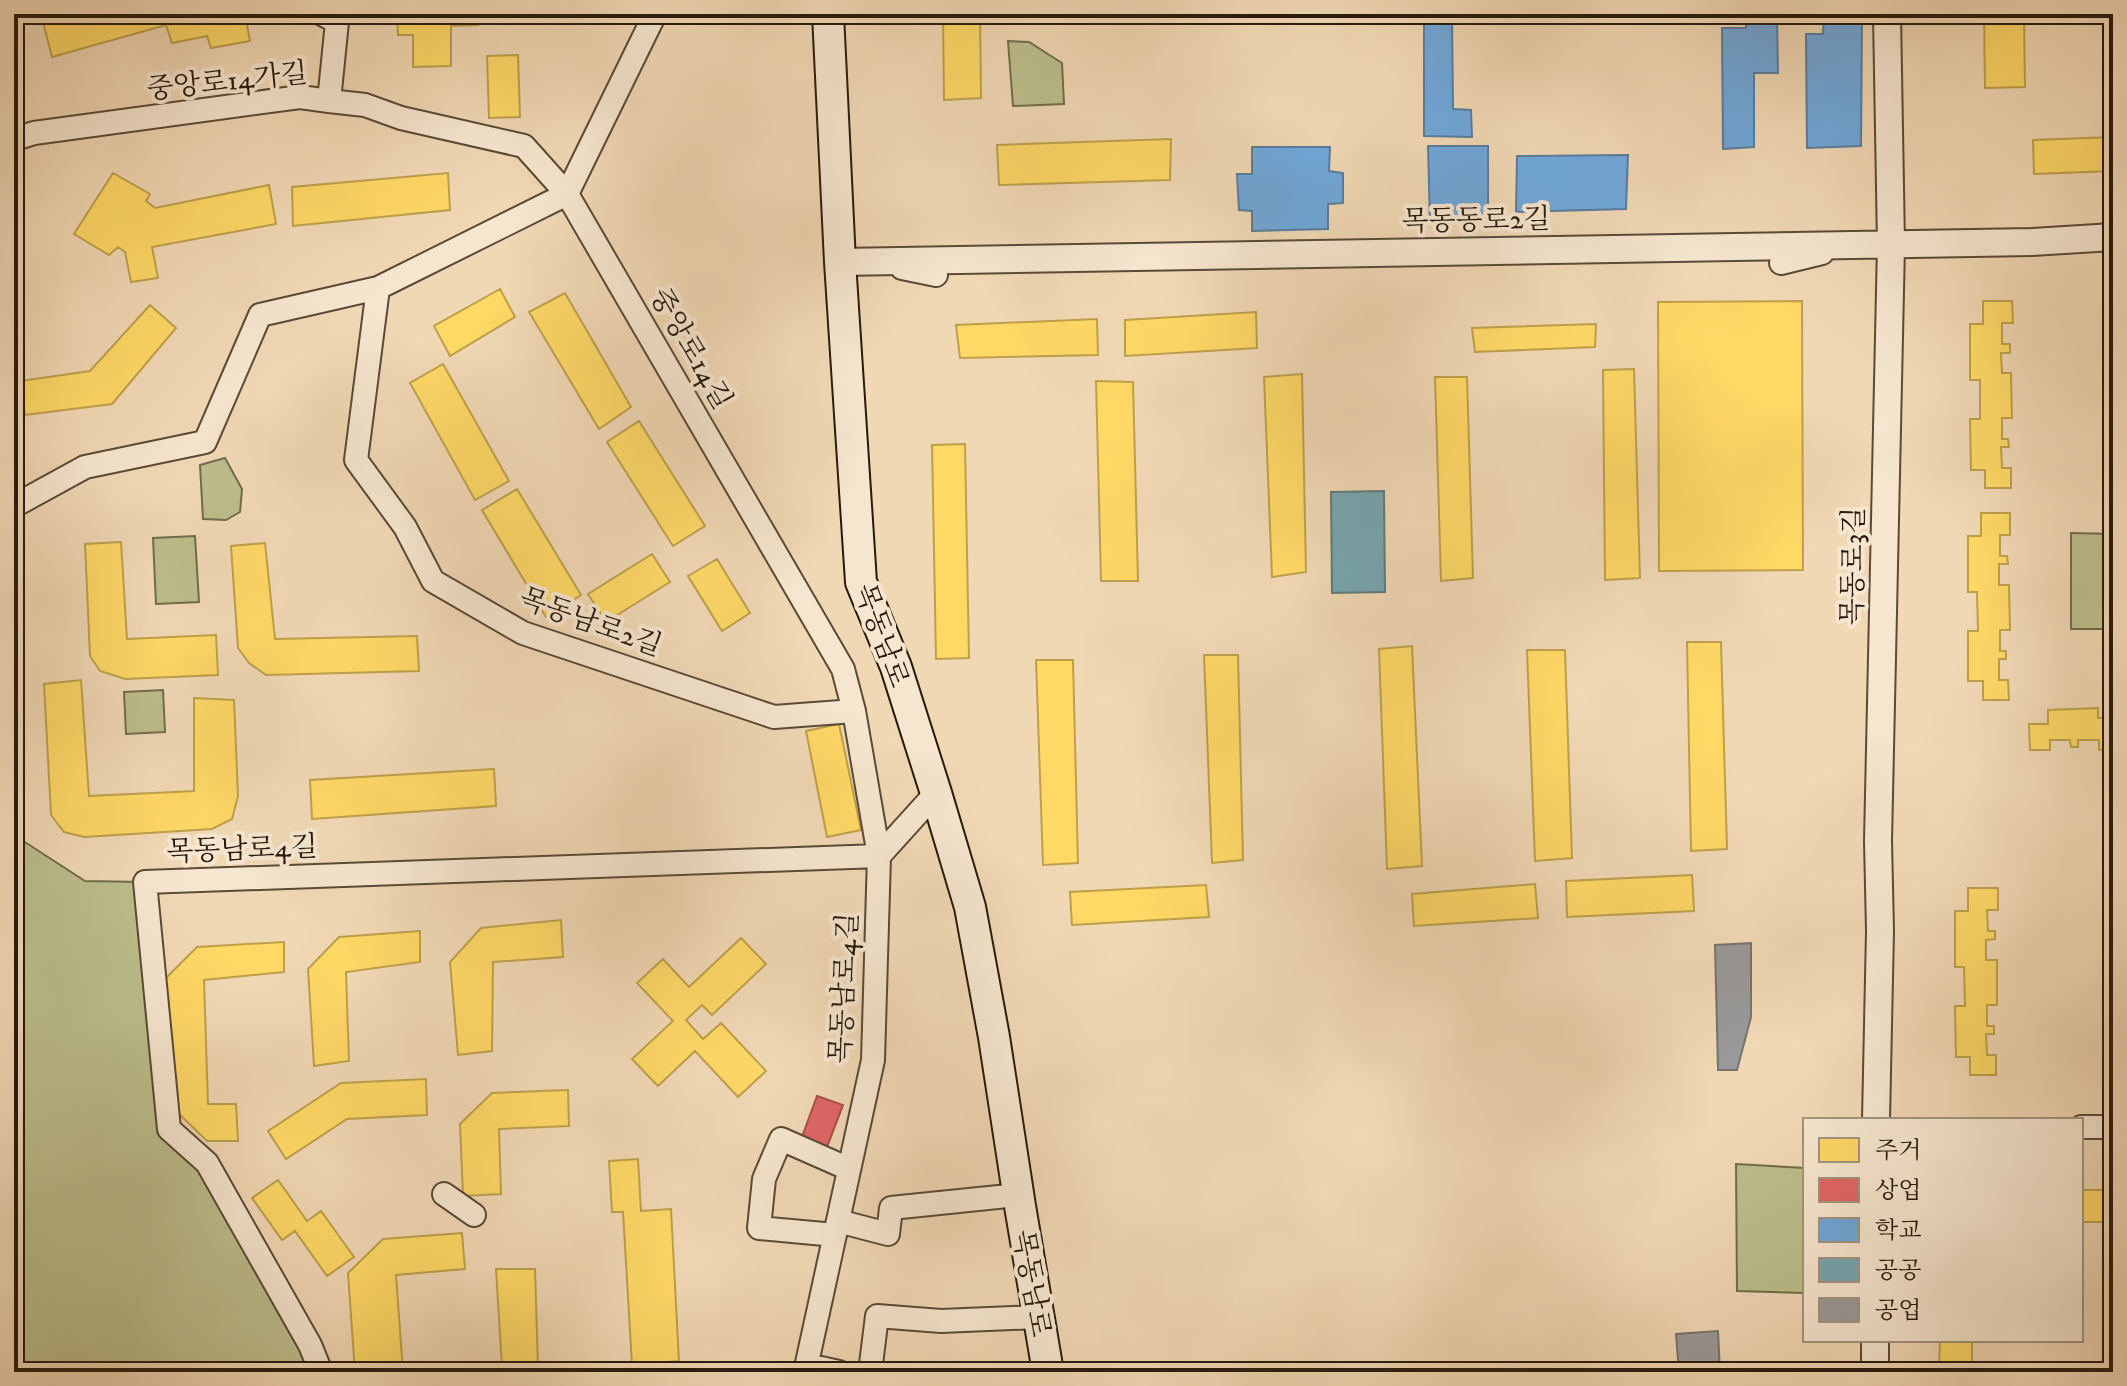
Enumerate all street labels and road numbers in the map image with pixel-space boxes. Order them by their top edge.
street label: 중앙로14가길 [145,56,309,107]
street label: 목동동로2길 [1401,202,1551,239]
street label: 중앙로14길 [642,282,740,416]
street label: 목동로3길 [1835,506,1872,626]
street label: 목동남로 [847,579,917,692]
street label: 목동남로2길 [514,580,666,664]
street label: 목동남로4길 [166,829,318,870]
street label: 목동남로4길 [823,912,866,1065]
street label: 목동남로 [1005,1227,1058,1340]

